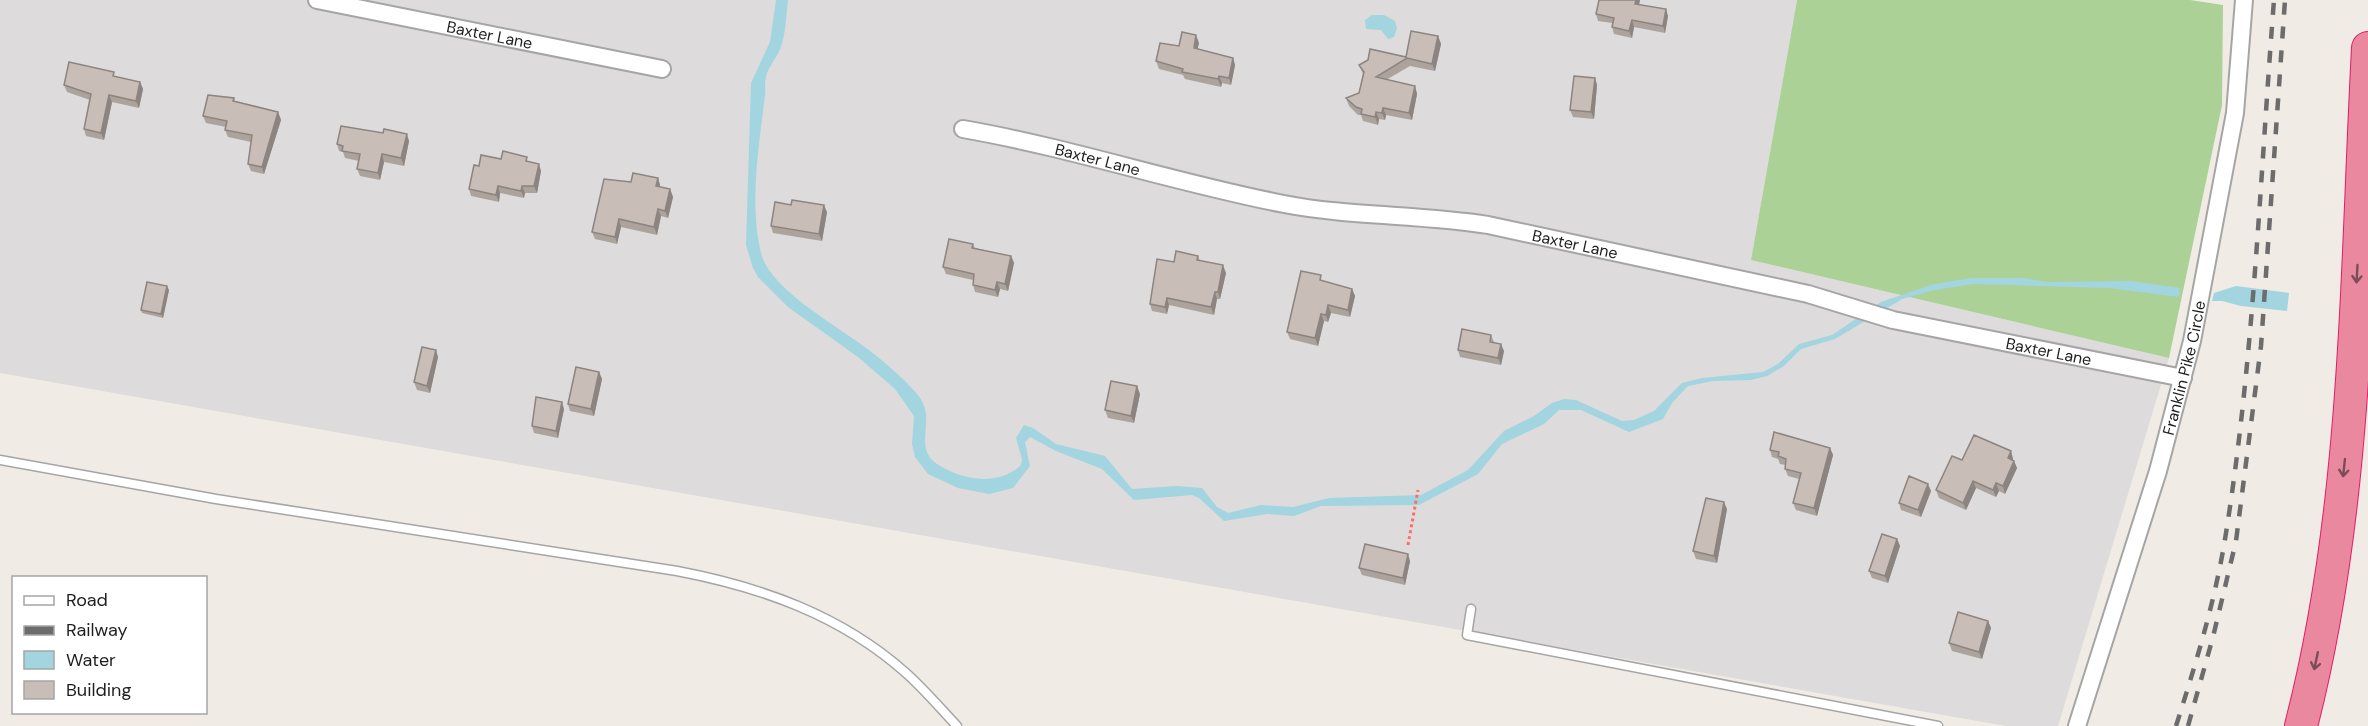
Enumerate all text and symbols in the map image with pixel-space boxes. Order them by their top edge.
street label: Baxter Lane [445,16,534,54]
street label: Baxter Lane [1053,139,1142,181]
street label: Baxter Lane [1530,225,1620,264]
one-way arrow [2351,263,2362,283]
street label: Franklin Pike Circle [2158,299,2210,438]
street label: Baxter Lane [2004,333,2093,370]
one-way arrow [2338,458,2349,478]
legend [12,576,207,714]
text: Road [66,588,108,612]
text: Railway [66,618,128,642]
text: Water [66,648,116,672]
one-way arrow [2309,652,2321,671]
text: Building [66,678,131,702]

